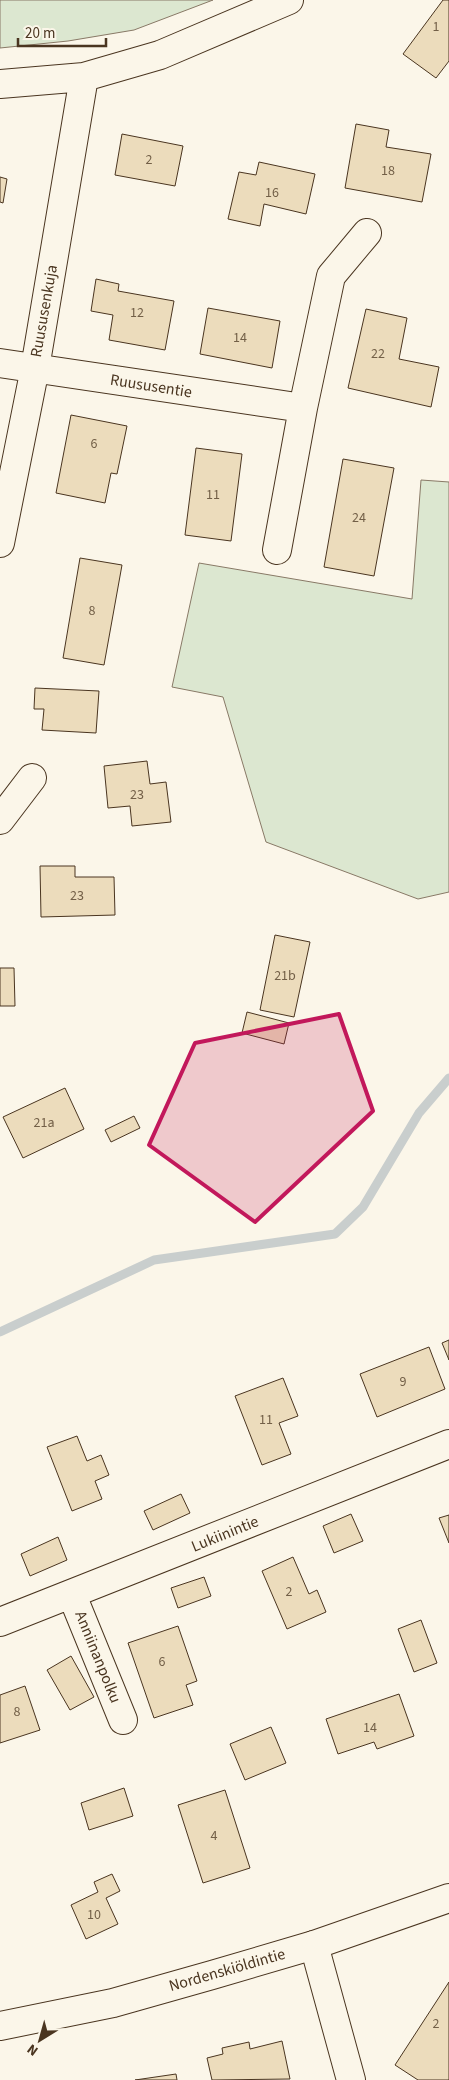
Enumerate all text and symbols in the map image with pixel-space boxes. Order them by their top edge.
scale bar [18,15,105,47]
house number: 1 [433,17,440,37]
text: 20 m [25,23,55,44]
house number: 2 [146,150,153,170]
house number: 18 [381,161,395,181]
house number: 16 [265,183,279,203]
street label: Ruususenkuja [25,263,63,359]
house number: 12 [130,303,144,323]
house number: 14 [233,328,247,348]
house number: 22 [371,344,385,364]
street label: Ruususentie [108,369,194,403]
house number: 6 [91,434,98,454]
house number: 11 [206,485,220,505]
house number: 24 [352,508,366,528]
house number: 8 [89,601,96,621]
house number: 23 [130,785,144,805]
house number: 23 [70,886,84,906]
house number: 21b [274,966,296,986]
house number: 21a [34,1113,54,1133]
house number: 9 [400,1372,407,1392]
house number: 11 [259,1410,273,1430]
street label: Lukiinintie [188,1511,262,1557]
house number: 2 [286,1582,293,1602]
street label: Anniinanpolku [70,1608,126,1706]
house number: 6 [159,1652,166,1672]
house number: 8 [14,1702,21,1722]
house number: 14 [363,1718,377,1738]
house number: 4 [211,1826,218,1846]
house number: 10 [87,1905,101,1925]
street label: Nordenskiöldintie [166,1943,288,1997]
house number: 2 [433,2014,440,2034]
north arrow [15,2015,65,2065]
text: N [23,2039,43,2060]

